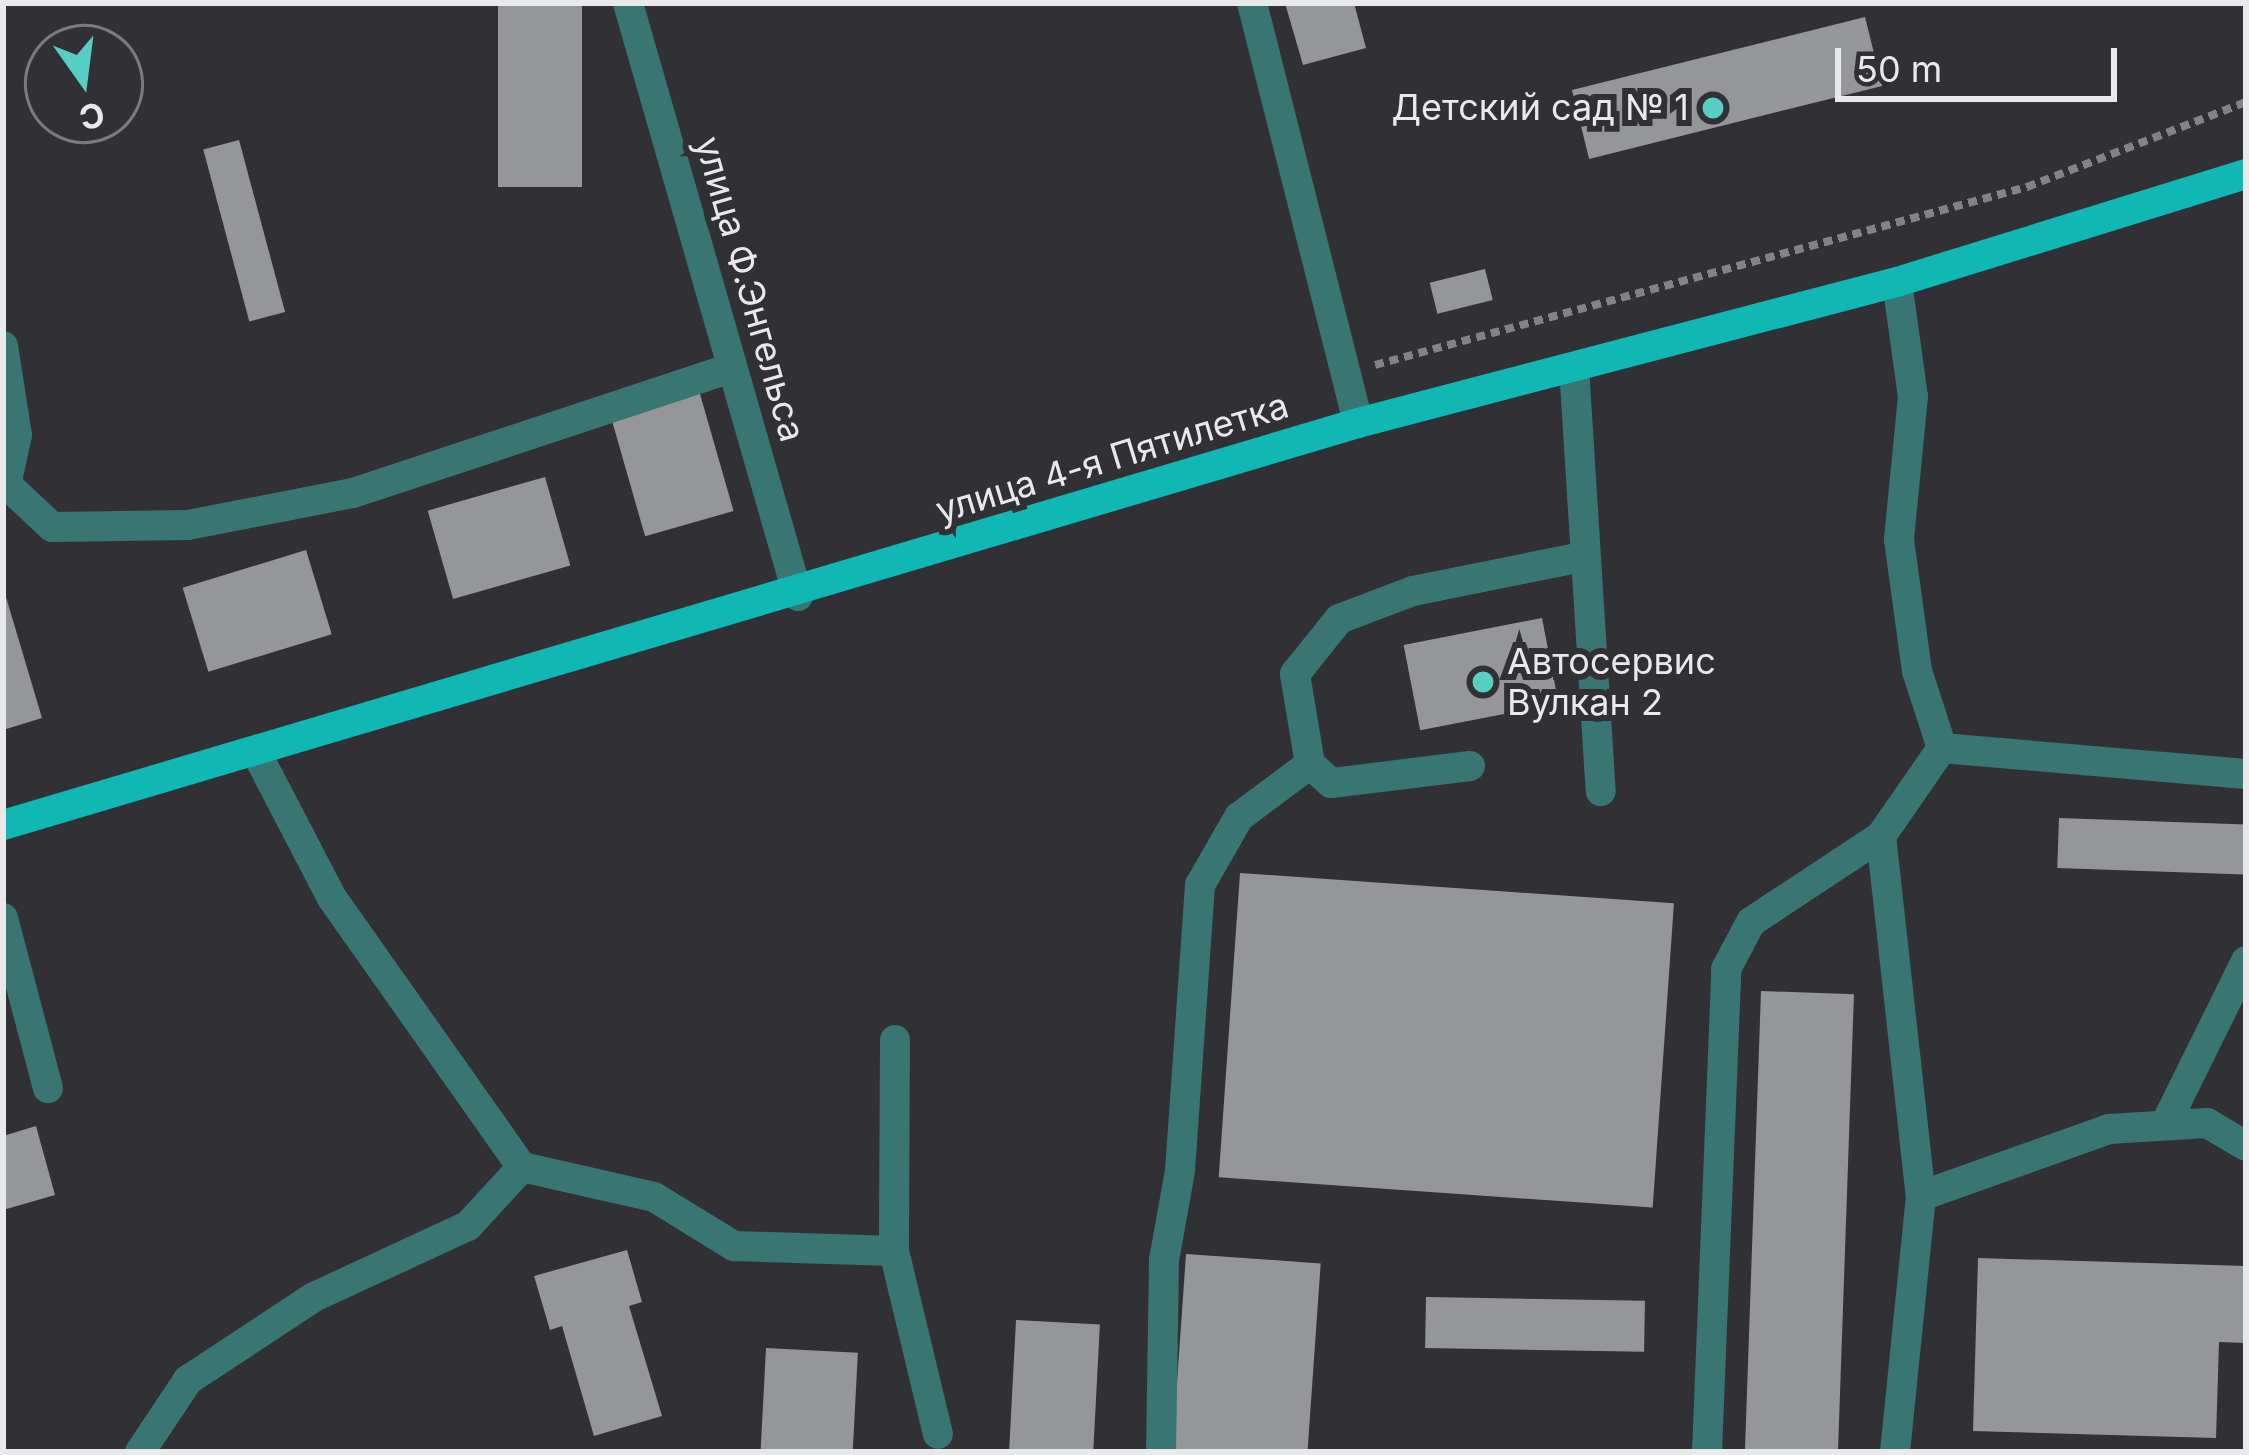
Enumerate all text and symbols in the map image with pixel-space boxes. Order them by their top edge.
north arrow [24,24,144,144]
scale bar [1841,24,2123,98]
text: 50 m [1856,47,1942,91]
place label: Детский сад № 1 [1392,86,1689,130]
text: С [75,94,109,138]
marker: Детский сад № 1 [1700,95,1726,121]
street label: улица Ф.Энгельса [686,132,814,446]
street label: улица 4-я Пятилетка [930,384,1294,532]
place label: Автосервис Вулкан 2 [1507,639,1716,724]
marker: Автосервис Вулкан 2 [1470,669,1496,695]

